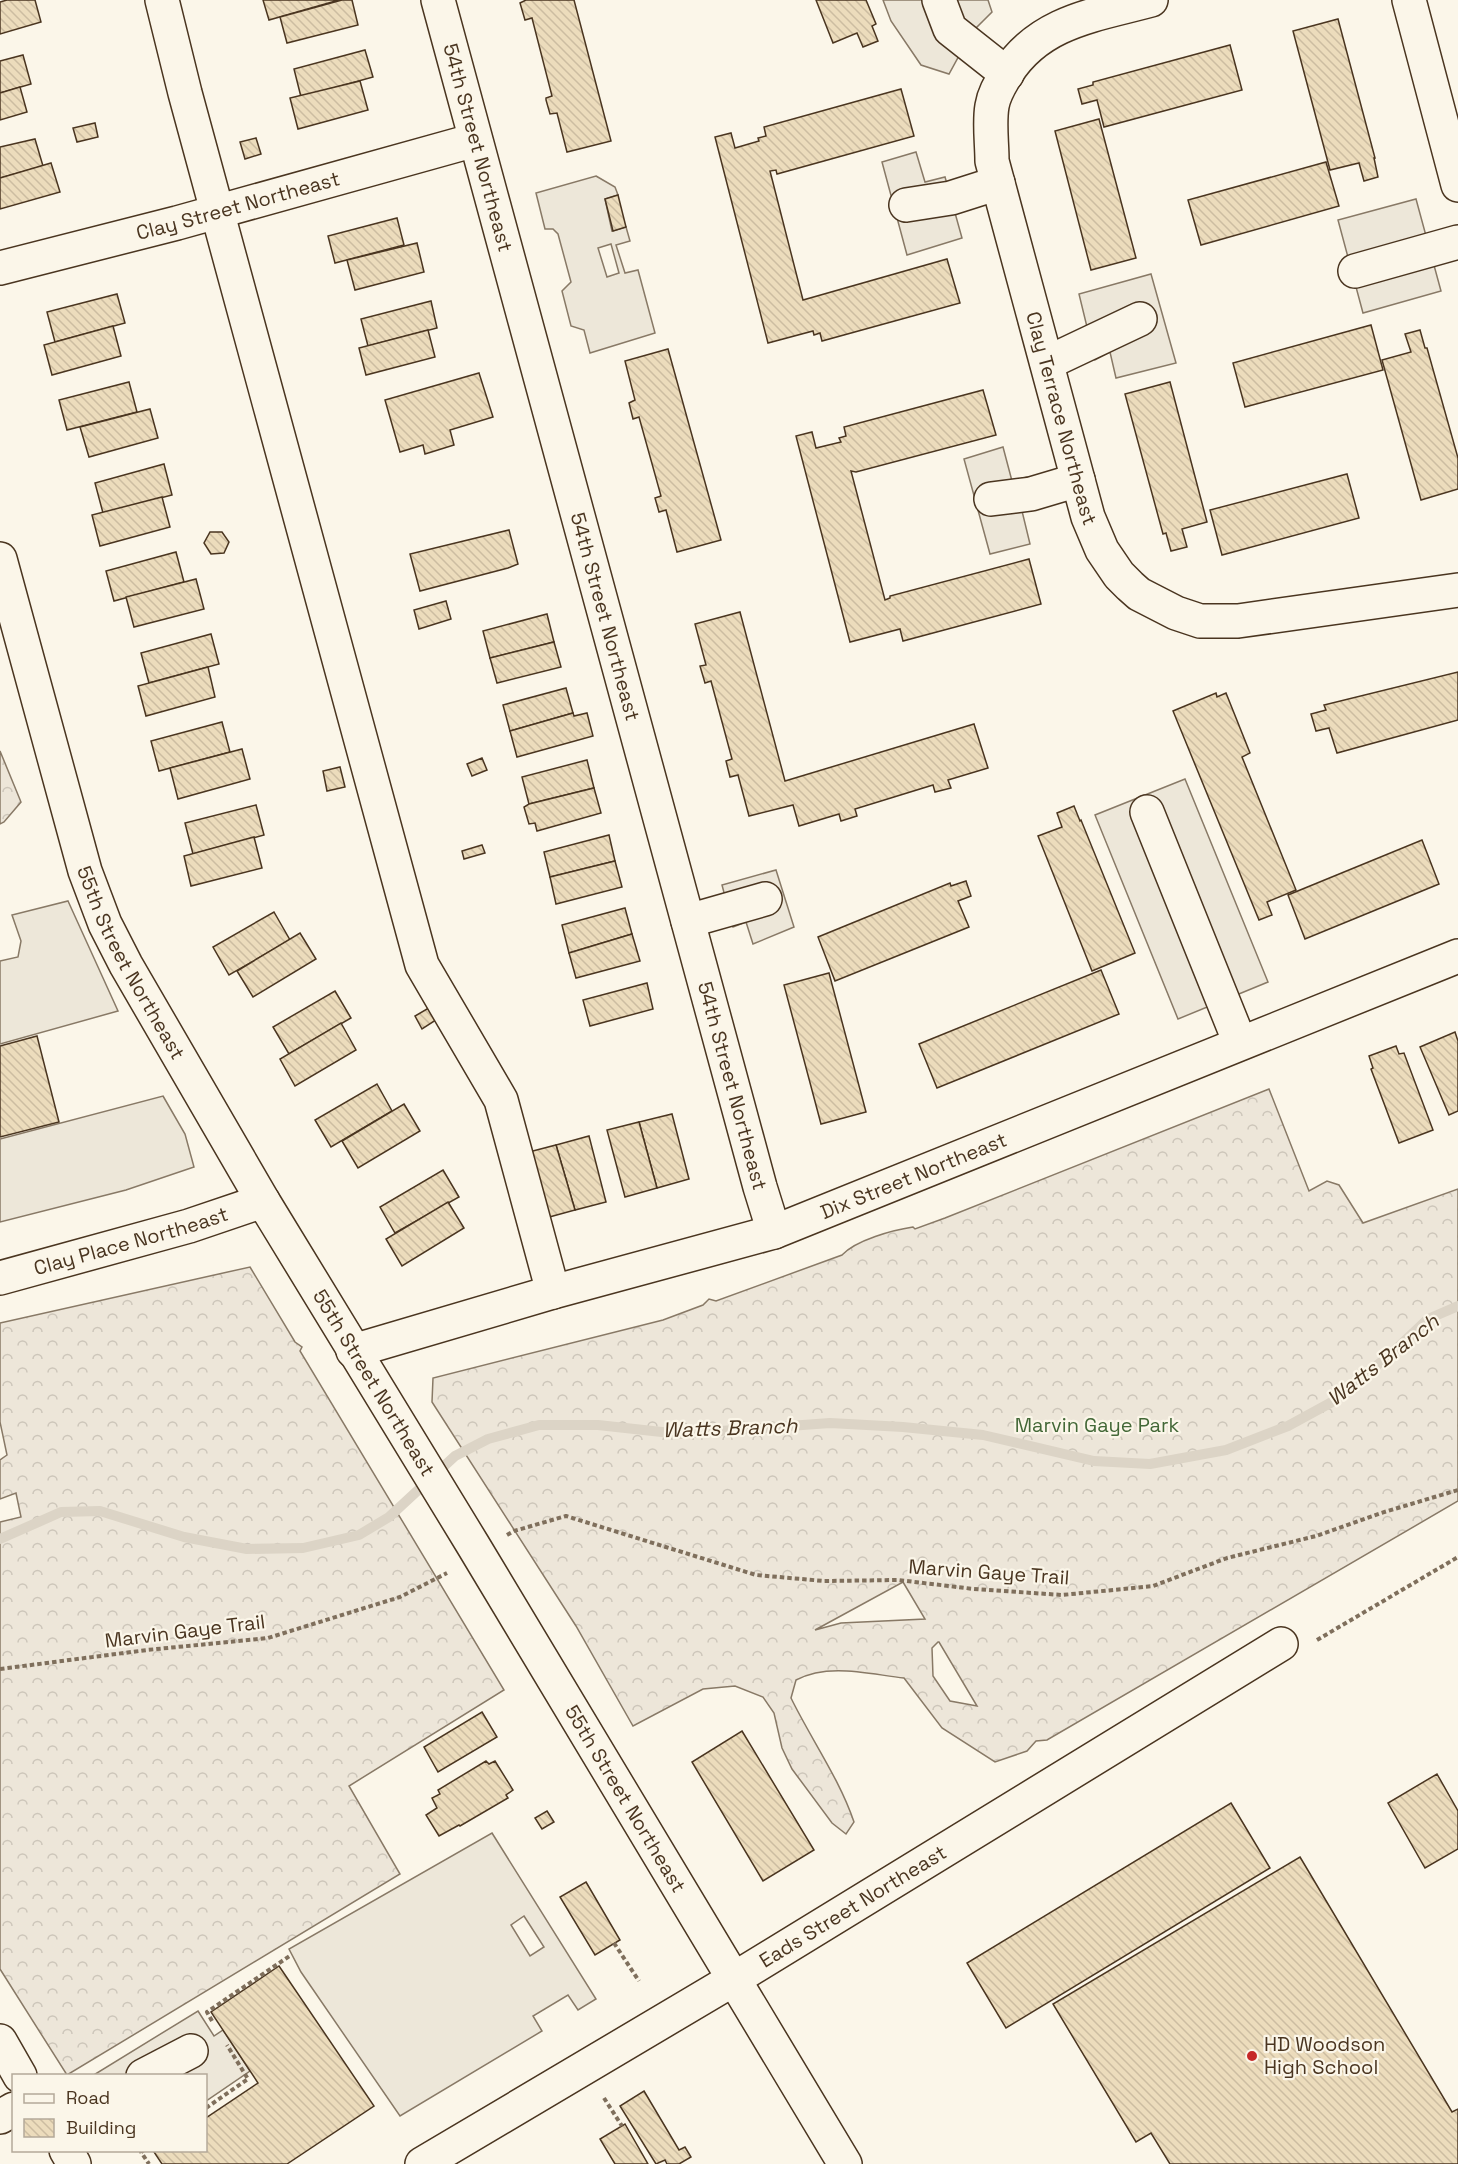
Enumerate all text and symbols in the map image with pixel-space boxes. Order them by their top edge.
street label: 54th Street Northeast [437,41,519,255]
street label: Clay Street Northeast [133,165,343,246]
street label: Clay Terrace Northeast [1020,309,1103,529]
street label: 54th Street Northeast [565,510,646,724]
street label: 55th Street Northeast [71,862,191,1064]
street label: 54th Street Northeast [692,979,773,1193]
street label: Dix Street Northeast [816,1126,1011,1225]
street label: Clay Place Northeast [31,1201,231,1281]
street label: 55th Street Northeast [307,1285,441,1481]
water label: Watts Branch [1321,1307,1445,1412]
water label: Watts Branch [662,1412,799,1443]
park label: Marvin Gaye Park [1015,1412,1180,1438]
street label: Marvin Gaye Trail [908,1553,1070,1591]
street label: Marvin Gaye Trail [103,1608,267,1654]
street label: 55th Street Northeast [559,1700,692,1897]
street label: Eads Street Northeast [754,1839,951,1973]
place label: HD Woodson High School [1264,2031,1385,2080]
marker: HD Woodson High School [1245,2049,1259,2063]
legend [12,2074,207,2152]
text: Road [66,2086,110,2109]
text: Building [66,2116,136,2139]

